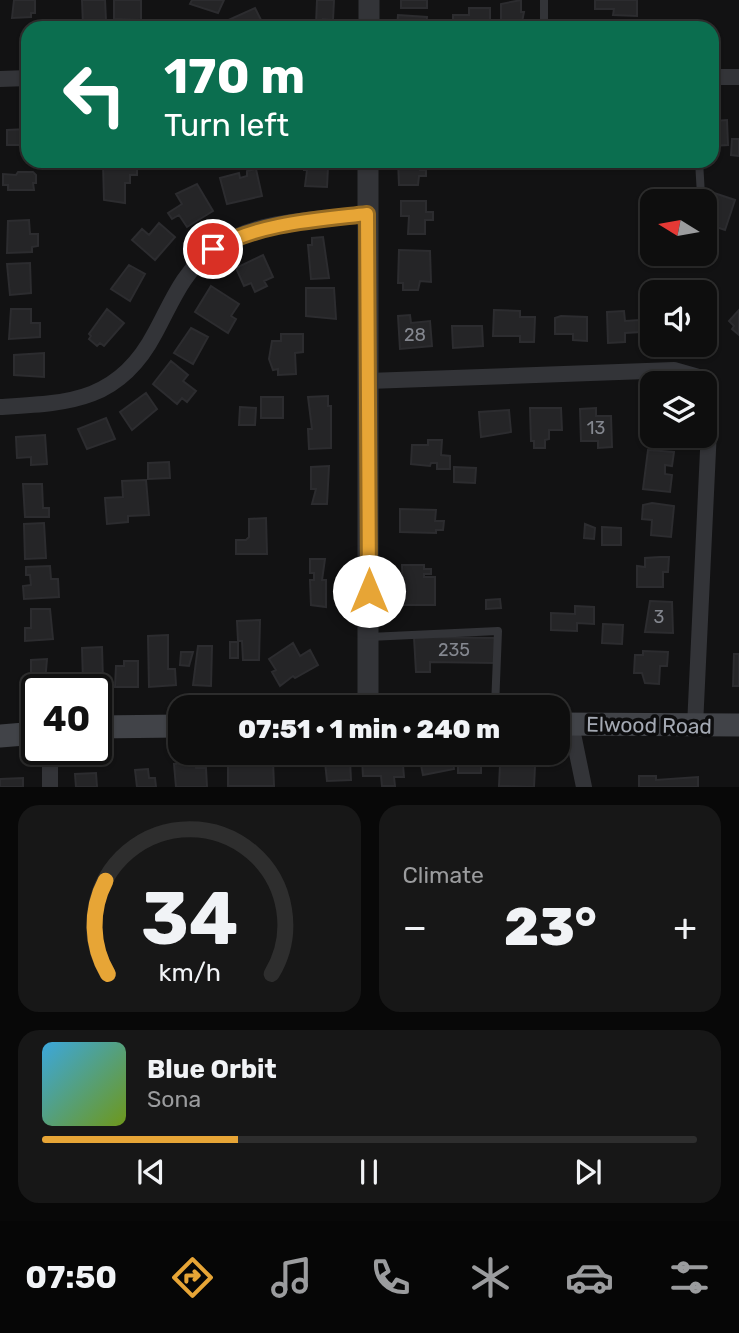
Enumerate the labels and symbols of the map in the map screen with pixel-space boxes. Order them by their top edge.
north arrow [640,189,718,266]
pin [183,219,243,279]
house number: 28 [404,324,426,346]
house number: 13 [587,417,605,439]
position arrow [332,554,406,628]
house number: 3 [654,606,664,628]
house number: 235 [438,639,470,661]
speed limit sign: 40 [21,674,112,765]
street label: Elwood Road [586,711,712,739]

